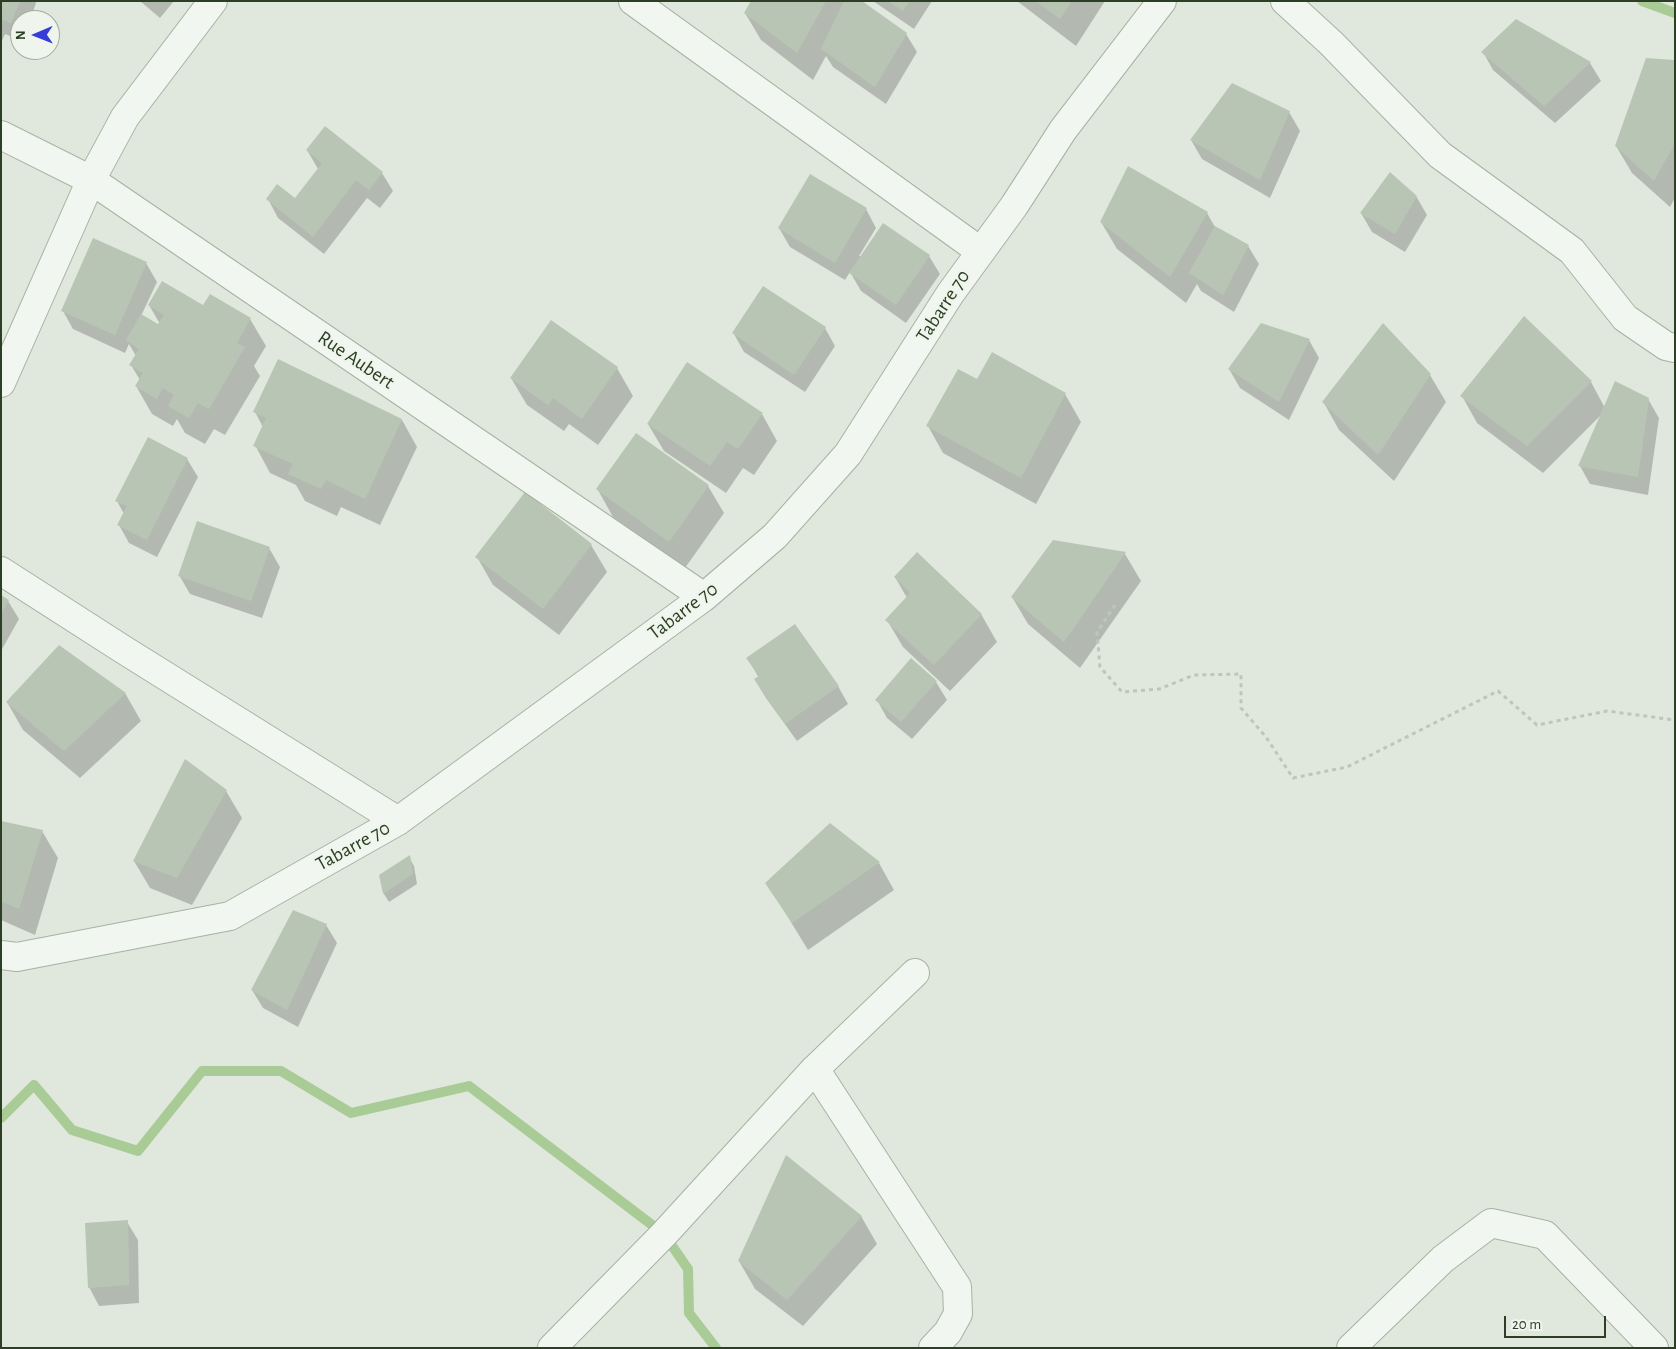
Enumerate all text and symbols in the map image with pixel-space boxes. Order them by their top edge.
north arrow [10,10,60,60]
text: N [14,30,28,40]
street label: Tabarre 70 [911,265,975,347]
street label: Rue Aubert [313,326,399,394]
street label: Tabarre 70 [643,577,723,645]
street label: Tabarre 70 [312,816,394,876]
scale bar [1506,1306,1608,1338]
text: 20 m [1512,1317,1541,1332]

